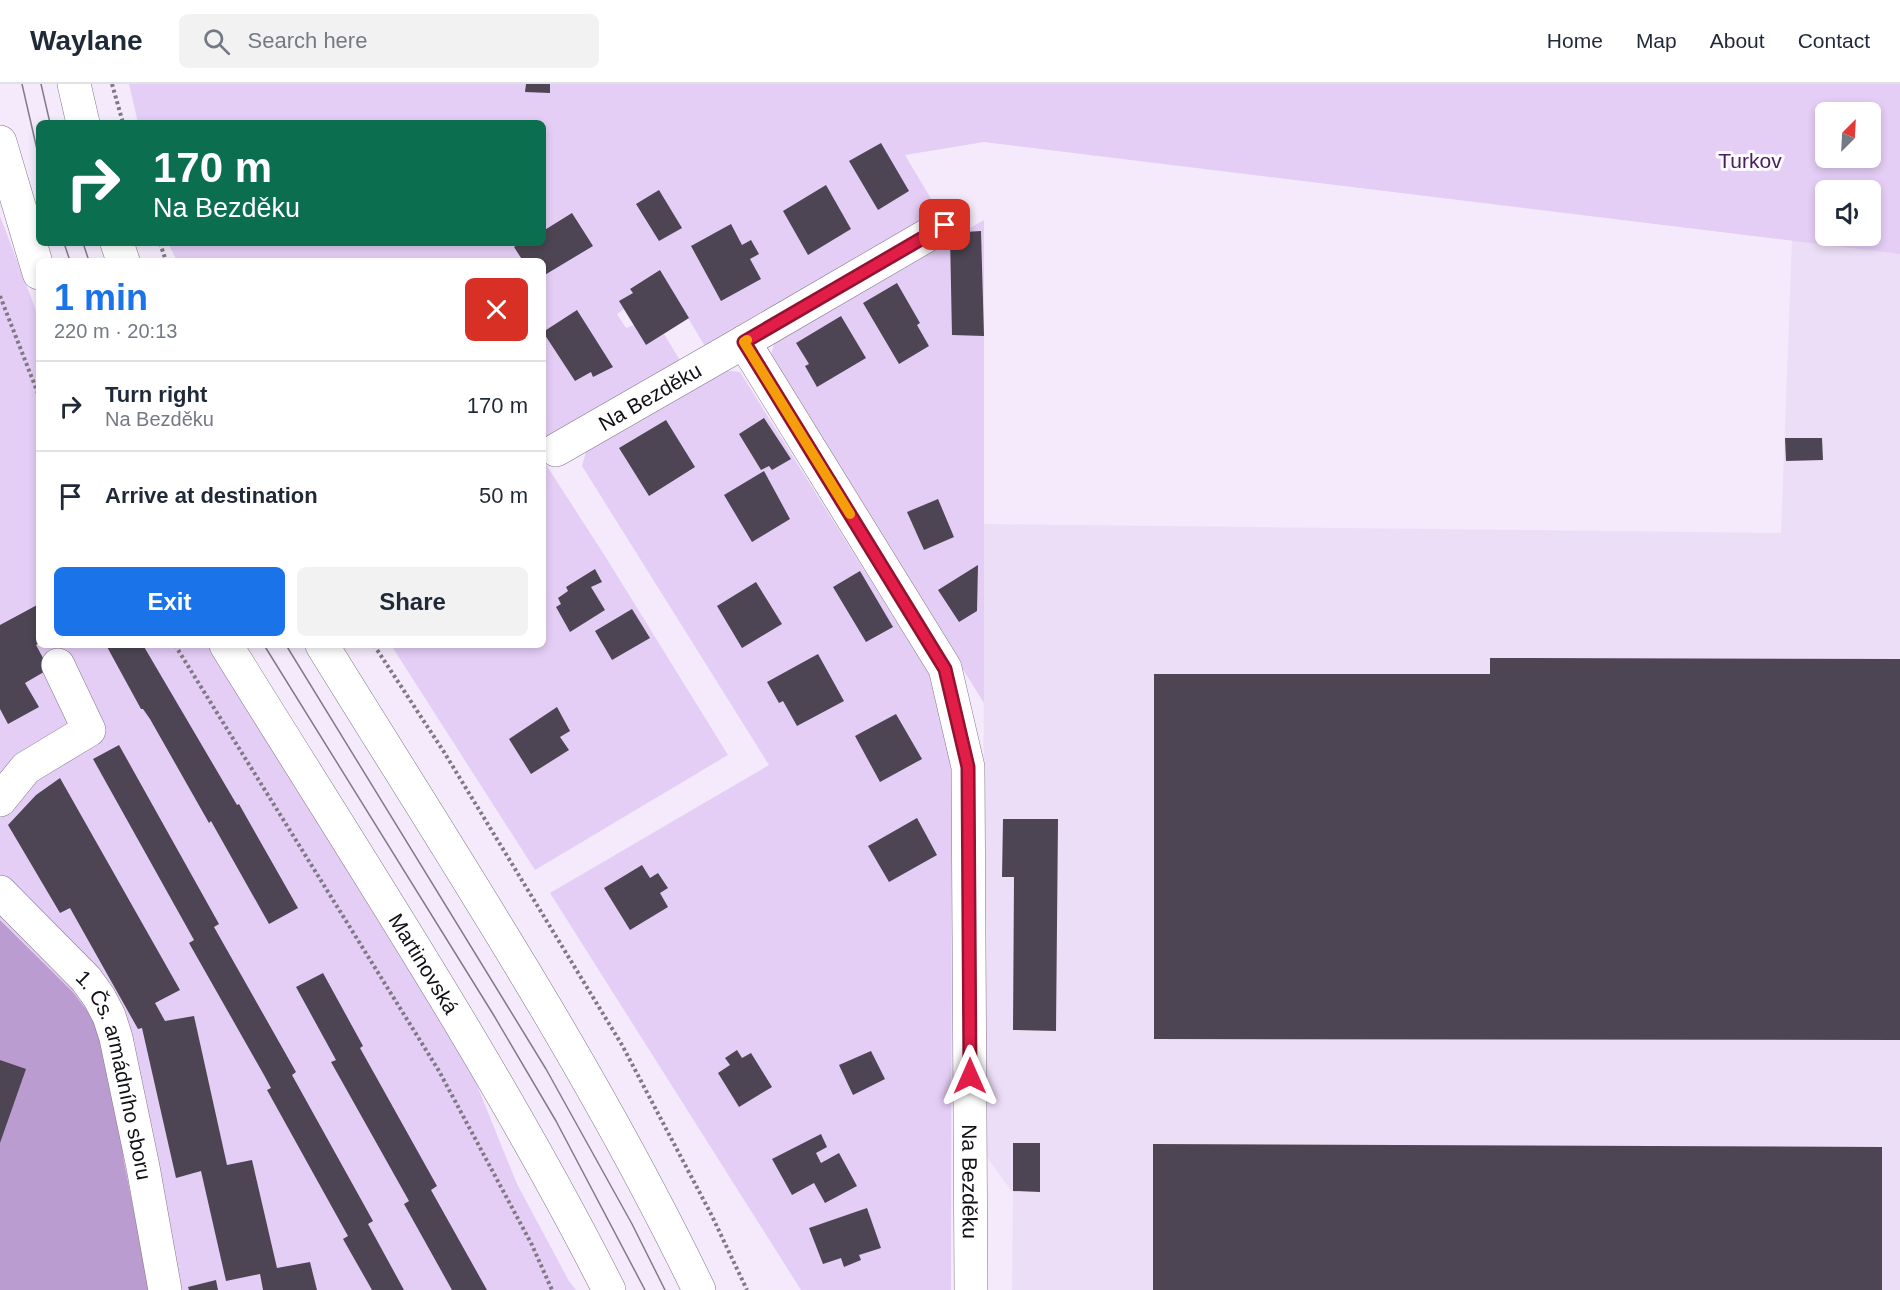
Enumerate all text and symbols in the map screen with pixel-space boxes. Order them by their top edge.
search box [179,14,599,68]
text: Waylane [30,25,143,56]
icon: search [200,25,233,58]
text: Search here [248,28,367,53]
text: Home [1547,29,1603,52]
text: Map [1636,29,1677,52]
text: About [1710,29,1765,52]
text: Contact [1798,29,1870,52]
north arrow [1815,102,1881,168]
map controls [1815,102,1881,246]
icon: right [54,144,132,222]
text: 170 m [153,144,272,191]
park label: Turkov [1718,149,1782,172]
button: sound [1815,180,1881,246]
text: Na Bezděku [153,193,300,223]
pin [919,199,970,250]
icon: arrive [928,208,961,241]
text: 1 min [54,277,148,318]
button: close [465,278,528,341]
text: 220 m · 20:13 [54,320,177,342]
street label: Na Bezděku [594,358,705,435]
text: Turn right [105,382,207,407]
icon: right [54,390,87,423]
text: 170 m [467,393,528,418]
text: Na Bezděku [105,408,214,430]
icon: arrive [54,480,87,513]
text: Arrive at destination [105,483,318,508]
text: 50 m [479,483,528,508]
button: Exit [54,567,285,636]
button: Share [297,567,528,636]
street label: Martinovská [385,909,464,1018]
street label: 1. Čs. armádního sboru [72,965,157,1182]
position arrow [938,1044,1002,1108]
street label: Na Bezděku [959,1124,982,1239]

